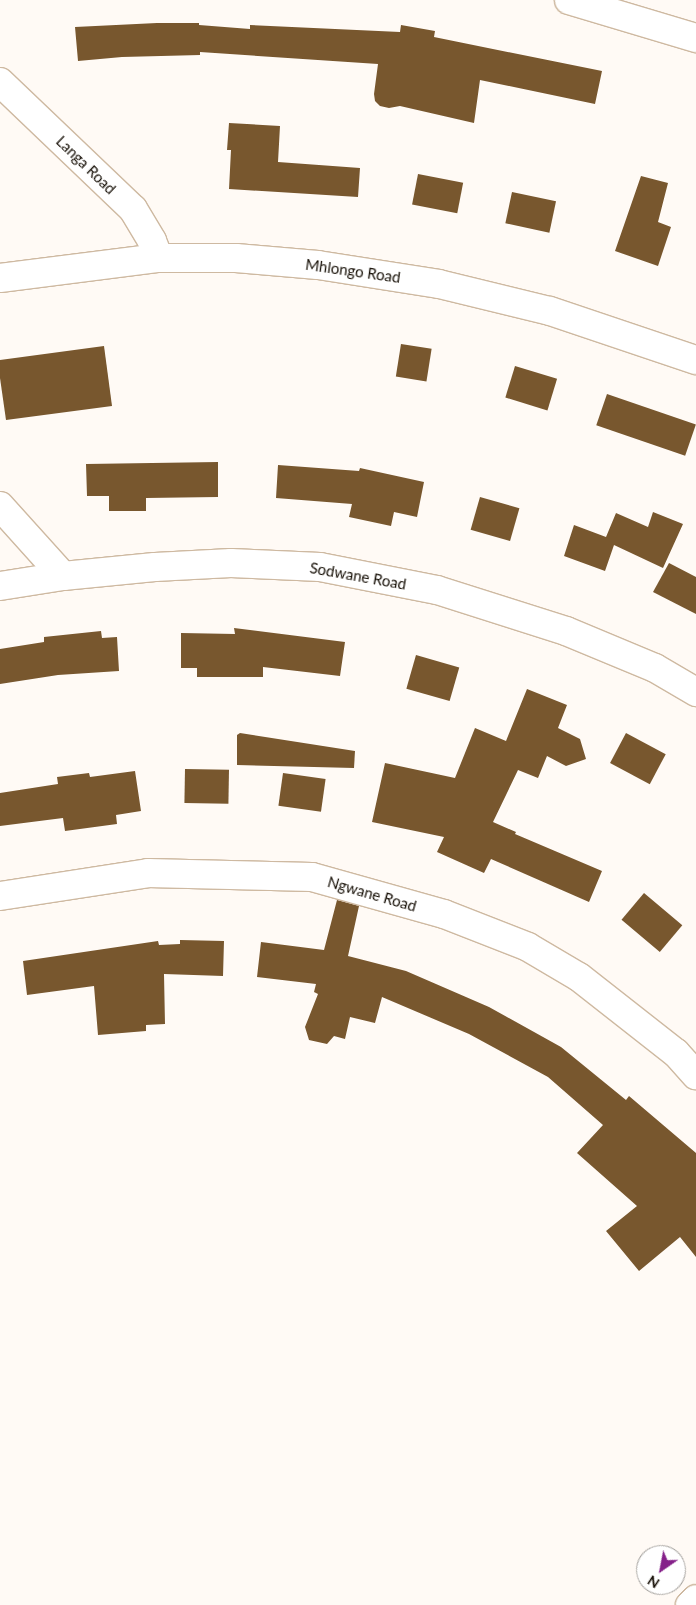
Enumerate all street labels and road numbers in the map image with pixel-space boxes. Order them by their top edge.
street label: Langa Road [52,132,120,198]
street label: Mhlongo Road [304,255,402,287]
street label: Sodwane Road [308,559,408,593]
street label: Ngwane Road [326,873,418,915]

